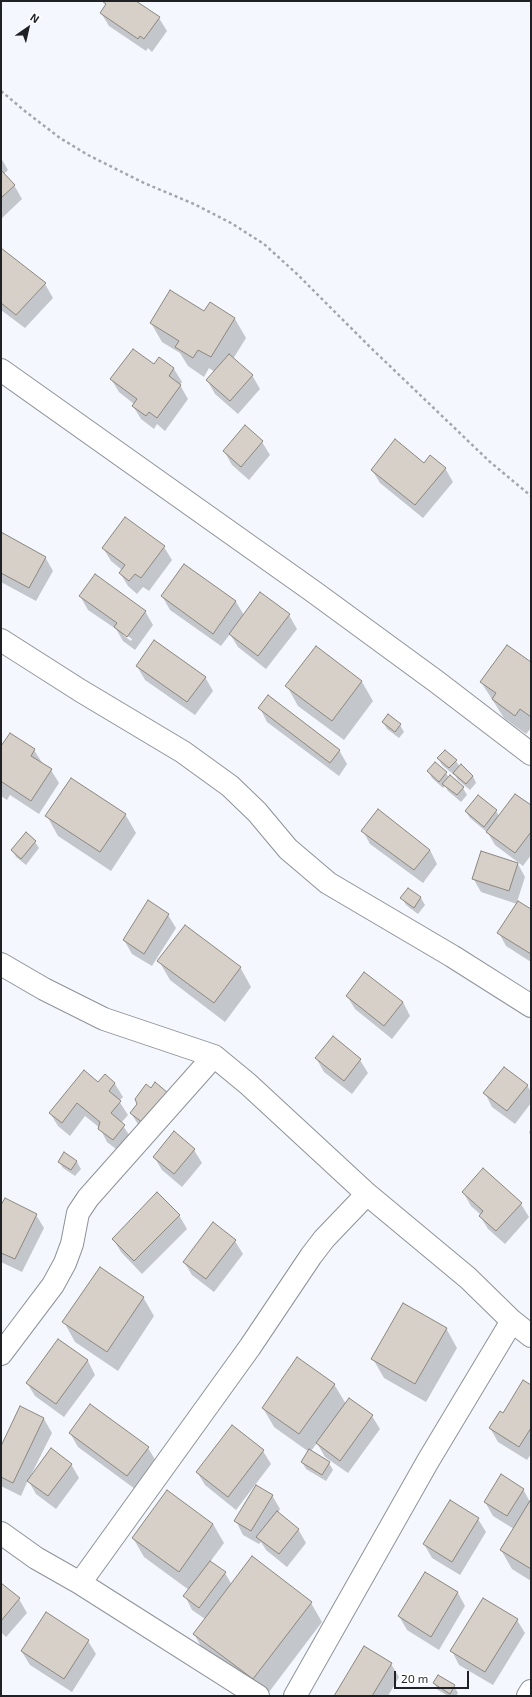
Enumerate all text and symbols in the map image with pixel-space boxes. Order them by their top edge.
north arrow [8,8,48,48]
text: N [28,10,42,25]
scale bar [396,1663,471,1689]
text: 20 m [401,1671,428,1685]

